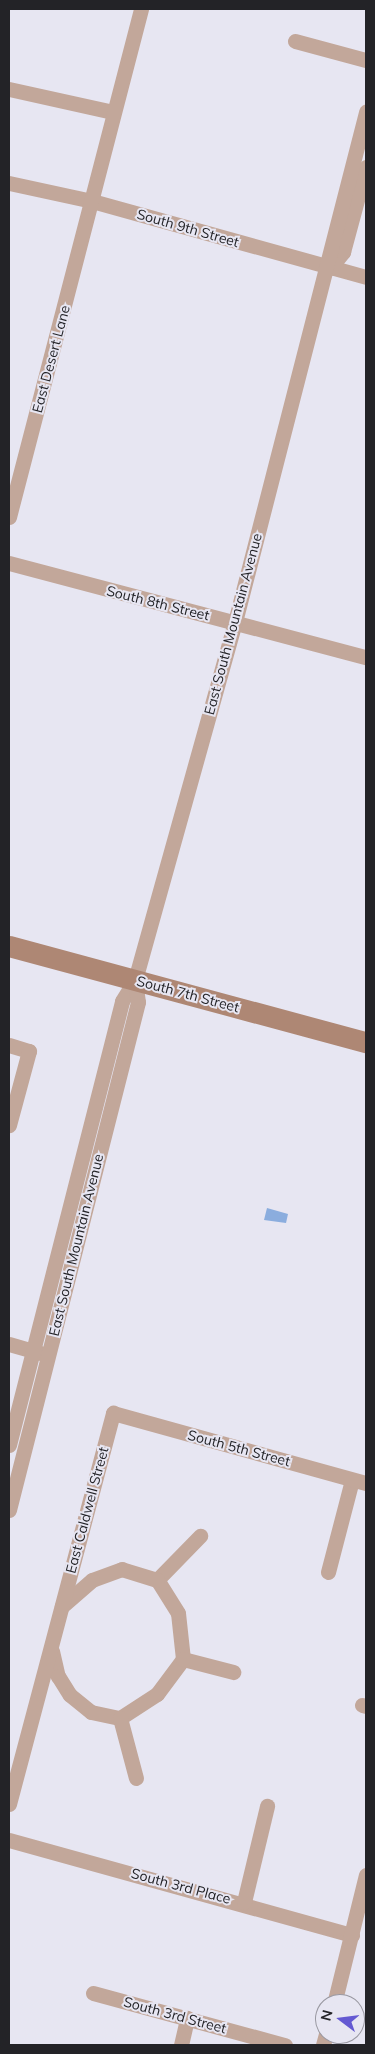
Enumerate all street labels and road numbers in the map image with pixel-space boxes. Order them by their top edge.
street label: South 9th Street [135,205,241,251]
street label: East Desert Lane [29,303,73,415]
street label: East South Mountain Avenue [201,531,265,717]
street label: South 8th Street [105,582,211,624]
street label: South 7th Street [135,972,241,1016]
street label: East South Mountain Avenue [45,1152,107,1338]
street label: South 5th Street [186,1426,292,1470]
street label: East Caldwell Street [62,1445,112,1575]
street label: South 3rd Place [129,1865,233,1907]
street label: South 3rd Street [122,1993,228,2037]

